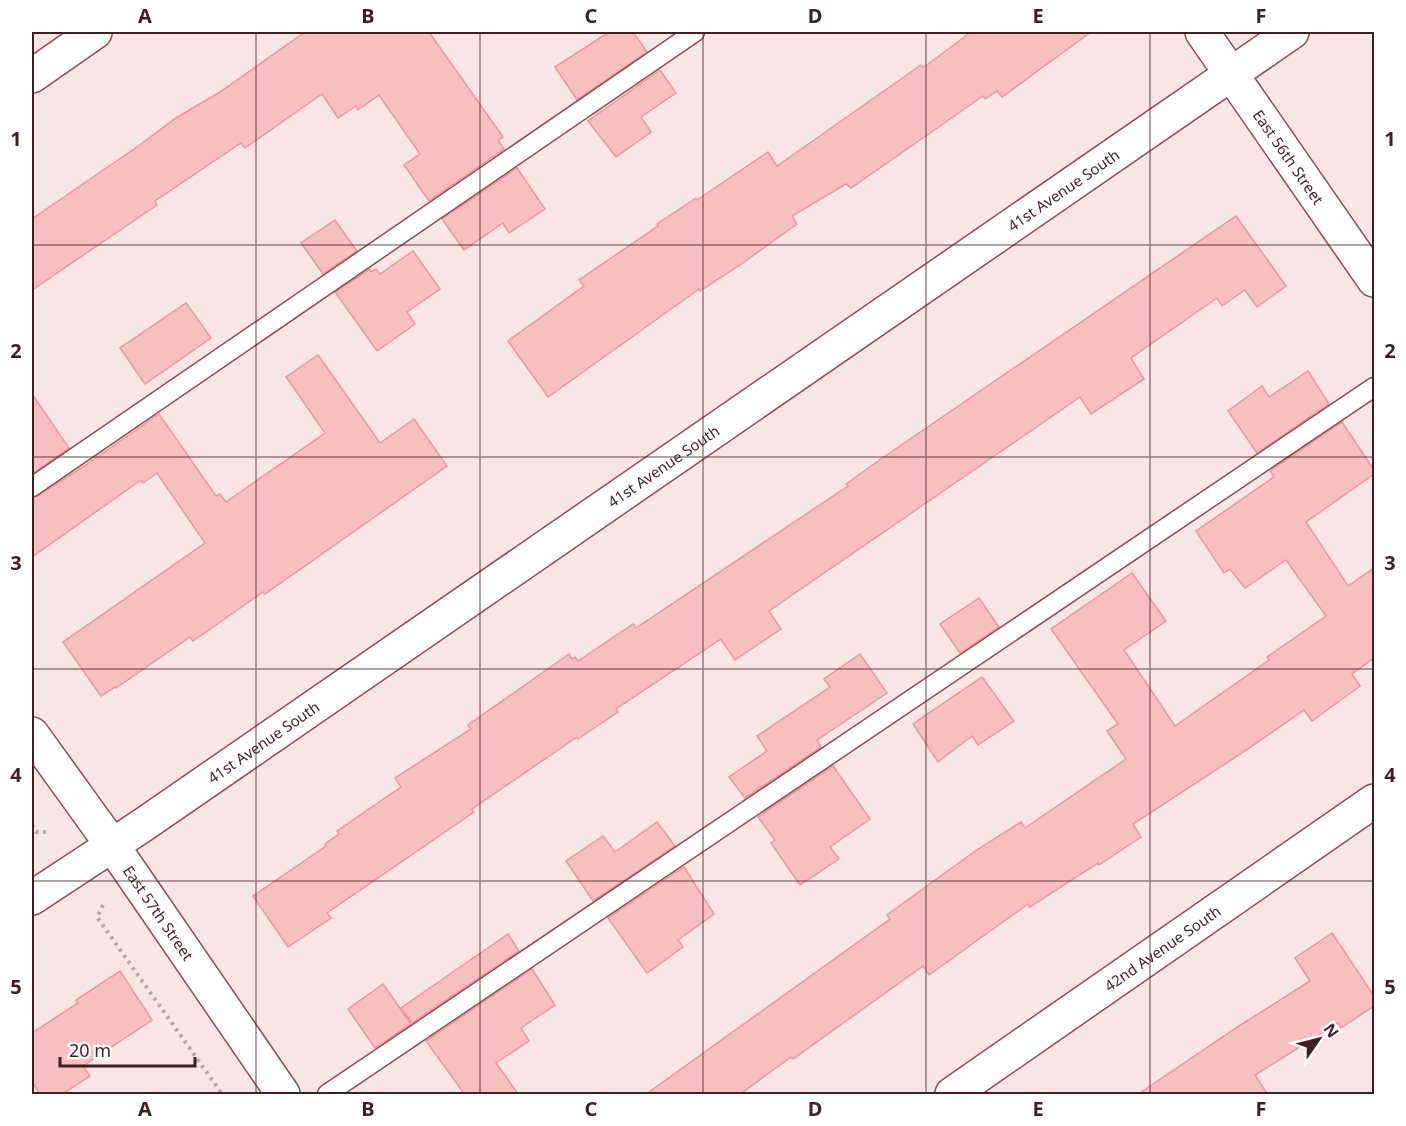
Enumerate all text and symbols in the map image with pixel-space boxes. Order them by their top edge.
text: A [138,2,152,29]
text: B [361,2,375,29]
text: C [585,2,598,29]
text: D [808,2,822,29]
text: E [1032,2,1044,29]
text: F [1256,2,1266,29]
street label: East 56th Street [1249,106,1329,209]
text: 1 [10,125,22,152]
text: 1 [1384,125,1396,152]
street label: 41st Avenue South [1003,144,1123,235]
text: 2 [10,337,22,364]
text: 2 [1384,337,1396,364]
street label: 41st Avenue South [603,420,723,512]
text: 3 [10,549,22,576]
text: 3 [1384,549,1396,576]
street label: 41st Avenue South [203,696,323,788]
text: 4 [10,761,22,788]
text: 4 [1384,761,1396,788]
street label: East 57th Street [119,861,199,965]
street label: 42nd Avenue South [1100,901,1224,995]
text: 5 [10,973,22,1000]
text: 5 [1384,973,1396,1000]
north arrow [1289,1009,1349,1069]
text: N [1319,1019,1344,1042]
scale bar [60,1030,195,1068]
text: 20 m [69,1038,111,1062]
text: A [138,1095,152,1122]
text: B [361,1095,375,1122]
text: C [585,1095,598,1122]
text: D [808,1095,822,1122]
text: E [1032,1095,1044,1122]
text: F [1256,1095,1266,1122]

